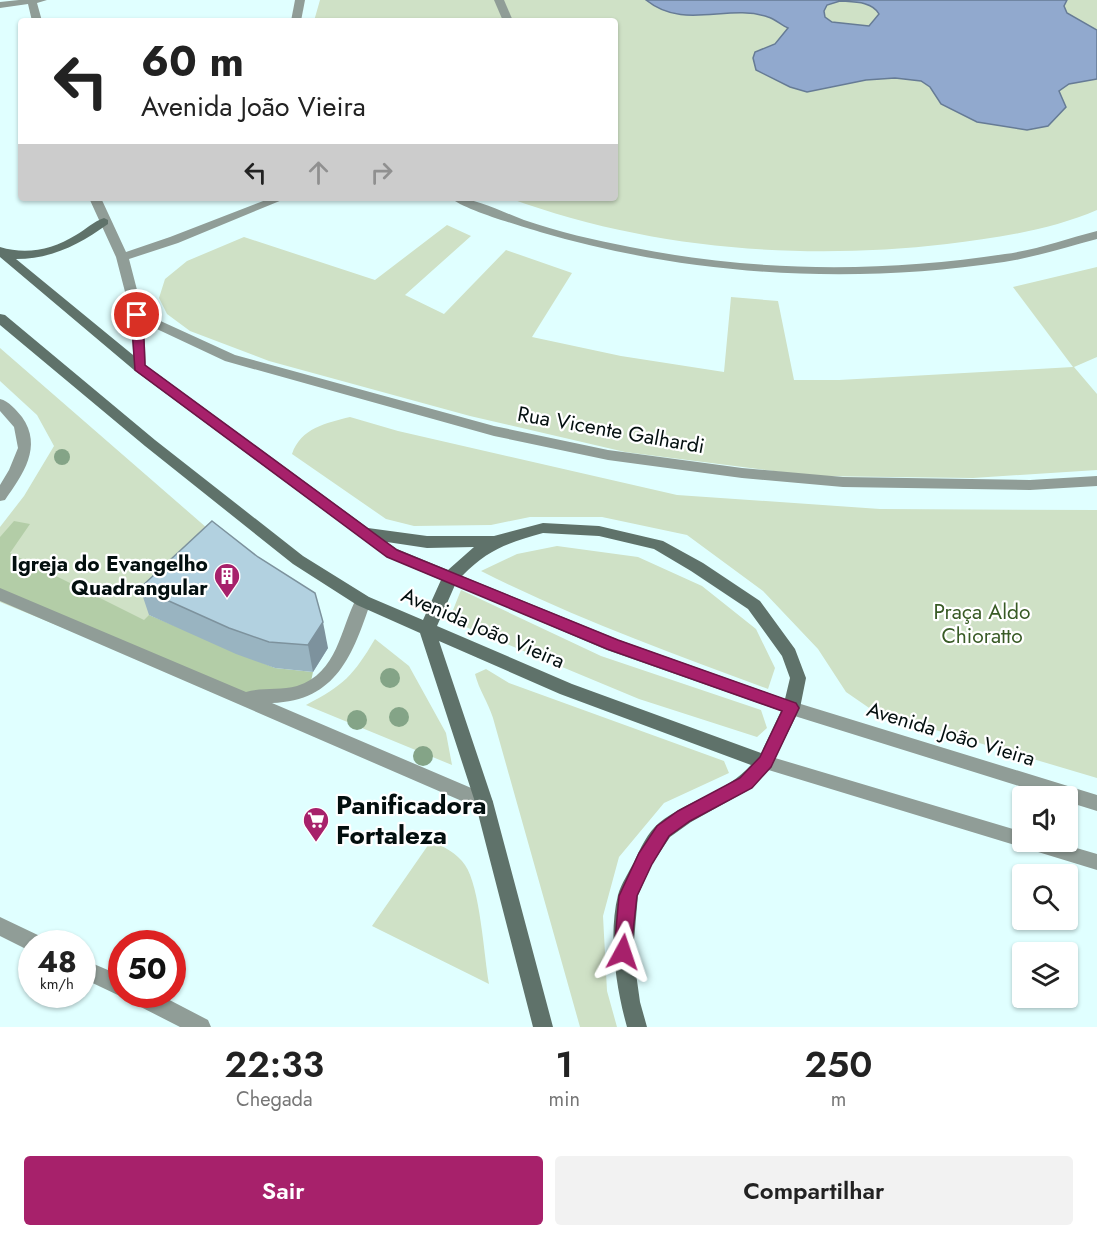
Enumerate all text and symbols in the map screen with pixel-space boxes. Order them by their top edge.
text: 60 m [141,31,244,92]
icon: left [42,42,120,120]
text: Avenida João Vieira [141,87,366,126]
icon: left [239,156,272,189]
icon: ahead [302,156,335,189]
icon: right [365,156,398,189]
pin [111,289,162,340]
icon: arrive [120,298,153,331]
street label: Rua Vicente Galhardi [515,399,707,461]
place label: Igreja do Evangelho Quadrangular [11,549,208,603]
building icon: Igreja do Evangelho Quadrangular [212,561,242,599]
street label: Avenida João Vieira [397,580,569,676]
park label: Praça Aldo Chioratto [934,597,1030,651]
street label: Avenida João Vieira [863,694,1039,774]
place label: Panificadora Fortaleza [336,786,487,854]
map controls [1012,786,1078,1008]
button: sound [1012,786,1078,852]
supermarket icon: Panificadora Fortaleza [301,805,331,843]
button: search [1012,864,1078,930]
position arrow [591,920,655,984]
speed limit sign: 50 [108,930,186,1008]
text: 48 [37,940,77,983]
button: layers [1012,942,1078,1008]
text: km/h [40,973,74,995]
text: 22:33 [224,1038,324,1090]
text: 1 [555,1038,573,1090]
text: 250 [804,1038,873,1090]
text: Chegada [236,1085,313,1114]
text: min [549,1085,580,1114]
text: m [831,1085,846,1114]
button: Sair [24,1156,543,1225]
button: Compartilhar [555,1156,1073,1225]

